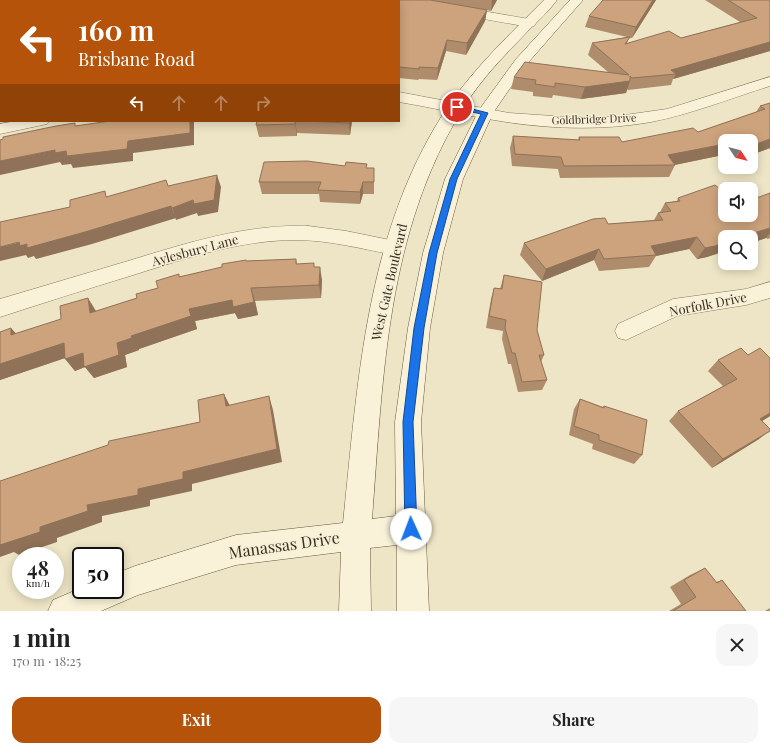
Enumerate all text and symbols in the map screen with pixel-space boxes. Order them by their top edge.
text: 160 m [78,11,154,48]
icon: left [12,16,64,68]
text: Brisbane Road [78,47,195,71]
pin [440,90,474,124]
icon: left [126,92,148,114]
icon: ahead [168,92,190,114]
icon: ahead [210,92,232,114]
icon: right [252,92,274,114]
icon: arrive [446,96,468,118]
street label: Goldbridge Drive [551,110,637,127]
north arrow [718,134,758,174]
map controls [718,134,758,270]
button: sound [718,182,758,222]
street label: West Gate Boulevard [367,221,410,343]
street label: Aylesbury Lane [149,230,240,269]
button: search [718,230,758,270]
street label: Norfolk Drive [668,288,749,319]
position arrow [390,508,432,550]
street label: Manassas Drive [227,526,341,563]
speed limit sign: 50 [72,547,124,599]
text: 48 [27,554,49,581]
text: km/h [26,576,50,590]
text: 1 min [12,621,71,653]
button: close [716,624,758,666]
text: 170 m · 18:25 [12,652,81,669]
button: Exit [12,697,381,743]
button: Share [389,697,758,743]

